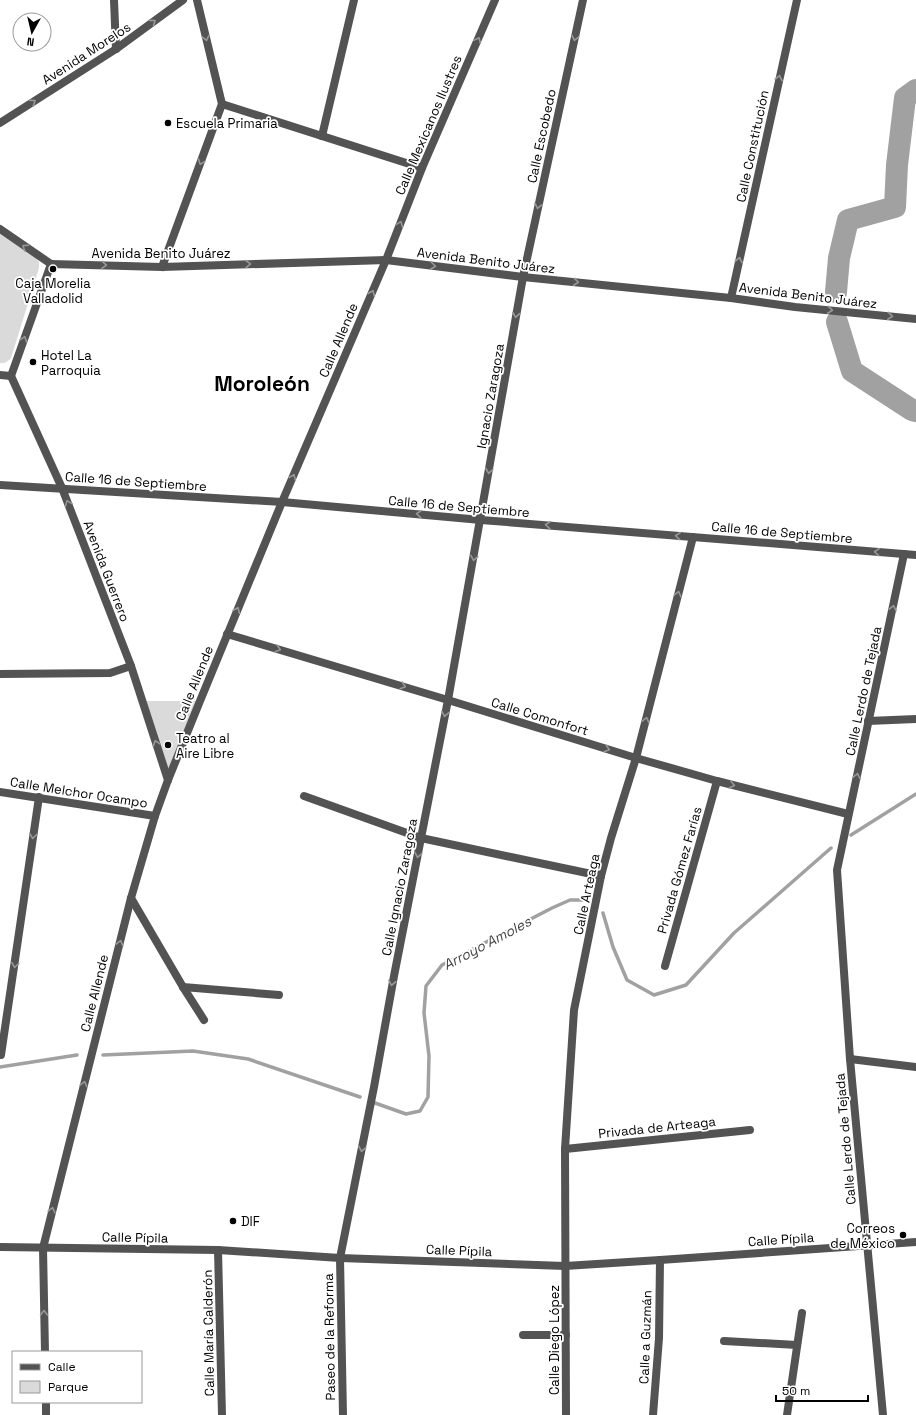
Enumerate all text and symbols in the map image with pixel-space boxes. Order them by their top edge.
north arrow [12,12,52,52]
street label: Avenida Morelos [39,18,134,88]
one-way arrow [148,20,155,27]
text: N [26,34,35,49]
one-way arrow [202,35,210,41]
one-way arrow [571,35,579,41]
one-way arrow [473,36,481,44]
street label: Calle Mexicanos Ilustres [391,53,466,198]
one-way arrow [775,75,783,81]
street label: Calle Escobedo [523,88,560,185]
street label: Calle Constitución [732,88,773,204]
one-way arrow [28,99,35,106]
place label: Escuela Primaria [176,115,278,132]
marker: Escuela Primaria [163,118,173,128]
one-way arrow [197,158,205,165]
one-way arrow [535,203,543,209]
one-way arrow [395,220,403,227]
street label: Avenida Benito Juárez [416,244,556,277]
one-way arrow [23,245,30,252]
street label: Avenida Benito Juárez [91,245,231,262]
one-way arrow [735,257,743,263]
one-way arrow [245,260,251,268]
one-way arrow [101,261,107,269]
one-way arrow [430,261,436,270]
marker: Caja Morelia Valladolid [48,264,58,274]
place label: Caja Morelia Valladolid [15,275,91,307]
one-way arrow [573,278,579,287]
street label: Avenida Benito Juárez [738,279,878,312]
one-way arrow [367,290,375,297]
street label: Calle Allende [315,300,362,380]
one-way arrow [827,305,833,314]
one-way arrow [512,312,521,318]
one-way arrow [887,312,893,321]
one-way arrow [19,336,27,343]
street label: Ignacio Zaragoza [473,342,508,450]
place label: Hotel La Parroquia [41,347,101,379]
marker: Hotel La Parroquia [28,357,38,367]
district label: Moroleón [214,370,310,397]
street label: Calle 16 de Septiembre [65,468,207,495]
one-way arrow [485,468,494,474]
one-way arrow [288,473,296,481]
street label: Calle 16 de Septiembre [388,492,530,521]
one-way arrow [64,499,72,506]
one-way arrow [416,510,422,519]
street label: Avenida Guerrero [79,518,134,624]
street label: Calle 16 de Septiembre [711,518,853,547]
one-way arrow [545,521,551,530]
one-way arrow [675,532,681,541]
one-way arrow [874,548,880,557]
one-way arrow [470,555,478,561]
one-way arrow [673,591,682,598]
one-way arrow [888,605,896,611]
one-way arrow [233,606,241,613]
street label: Calle Lerdo de Tejada [841,624,886,757]
street label: Calle Allende [172,643,217,723]
one-way arrow [274,644,281,653]
one-way arrow [399,681,406,690]
street label: Calle Comonfort [489,694,591,739]
one-way arrow [442,711,450,717]
one-way arrow [641,717,649,724]
place label: Teatro al Aire Libre [176,730,234,762]
one-way arrow [152,740,161,747]
marker: Teatro al Aire Libre [163,740,173,750]
one-way arrow [603,744,610,753]
street label: Calle Melchor Ocampo [9,773,149,812]
one-way arrow [852,773,860,779]
one-way arrow [729,780,735,788]
street label: Privada Gómez Farías [653,805,706,936]
street label: Calle Ignacio Zaragoza [378,816,421,957]
one-way arrow [29,833,38,839]
street label: Calle Arteaga [570,851,604,936]
one-way arrow [414,852,423,858]
water label: Arroyo Amoles [440,912,535,974]
one-way arrow [115,940,123,946]
street label: Calle Allende [77,953,112,1034]
one-way arrow [11,962,20,968]
one-way arrow [389,979,397,986]
street label: Calle Lerdo de Tejada [831,1072,860,1205]
one-way arrow [79,1081,87,1087]
street label: Privada de Arteaga [597,1113,717,1142]
one-way arrow [358,1145,367,1152]
one-way arrow [48,1207,56,1213]
place label: DIF [241,1213,260,1230]
marker: DIF [228,1216,238,1226]
place label: Correos de México [830,1220,895,1252]
street label: Calle Pípila [102,1228,169,1247]
street label: Calle Pípila [747,1229,815,1250]
marker: Correos de México [898,1230,908,1240]
street label: Calle Pípila [425,1241,493,1260]
street label: Calle María Calderón [199,1270,218,1396]
street label: Paseo de la Reforma [320,1273,339,1401]
street label: Calle Diego López [546,1285,563,1395]
street label: Calle a Guzmán [635,1290,656,1384]
one-way arrow [40,1310,48,1316]
legend [12,1351,142,1403]
text: Calle [48,1359,76,1375]
scale bar [776,1377,868,1403]
text: Parque [48,1379,88,1395]
text: 50 m [782,1383,810,1399]

